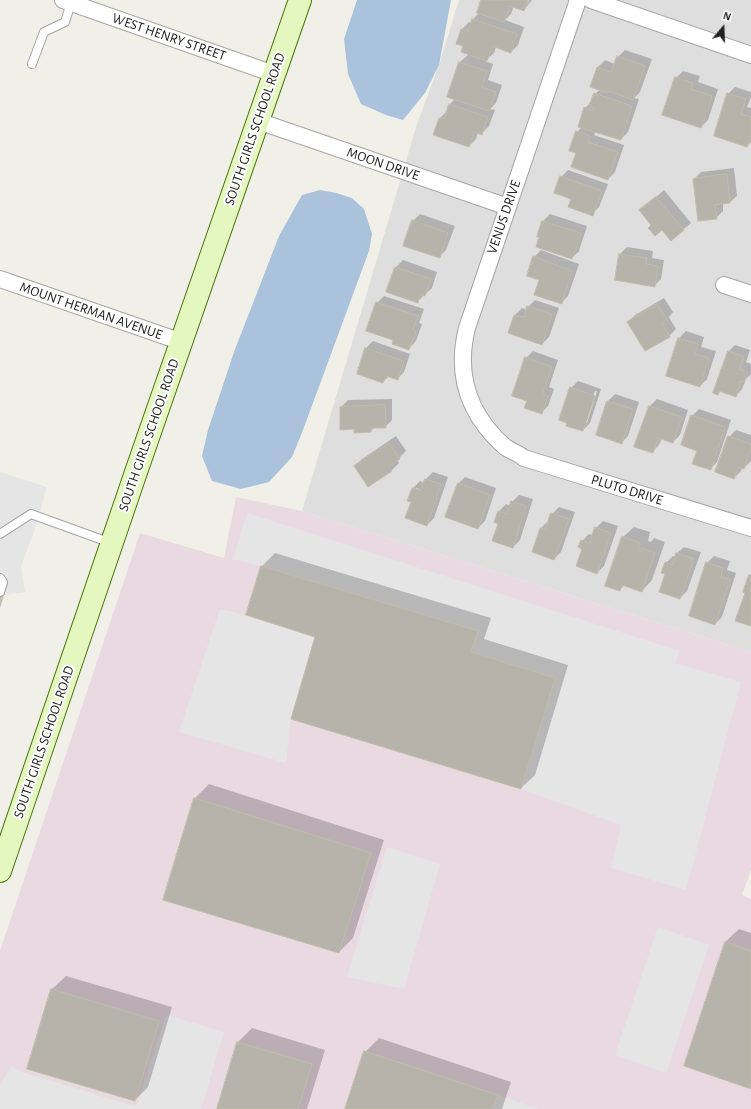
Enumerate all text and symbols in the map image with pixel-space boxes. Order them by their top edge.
north arrow [703,8,743,48]
street label: WEST HENRY STREET [110,10,228,64]
text: N [722,10,732,23]
street label: SOUTH GIRLS SCHOOL ROAD [221,50,289,208]
street label: MOON DRIVE [344,144,422,184]
street label: VENUS DRIVE [484,178,524,256]
street label: MOUNT HERMAN AVENUE [17,279,165,343]
street label: SOUTH GIRLS SCHOOL ROAD [115,356,183,514]
street label: PLUTO DRIVE [589,471,665,509]
street label: SOUTH GIRLS SCHOOL ROAD [10,663,78,821]

